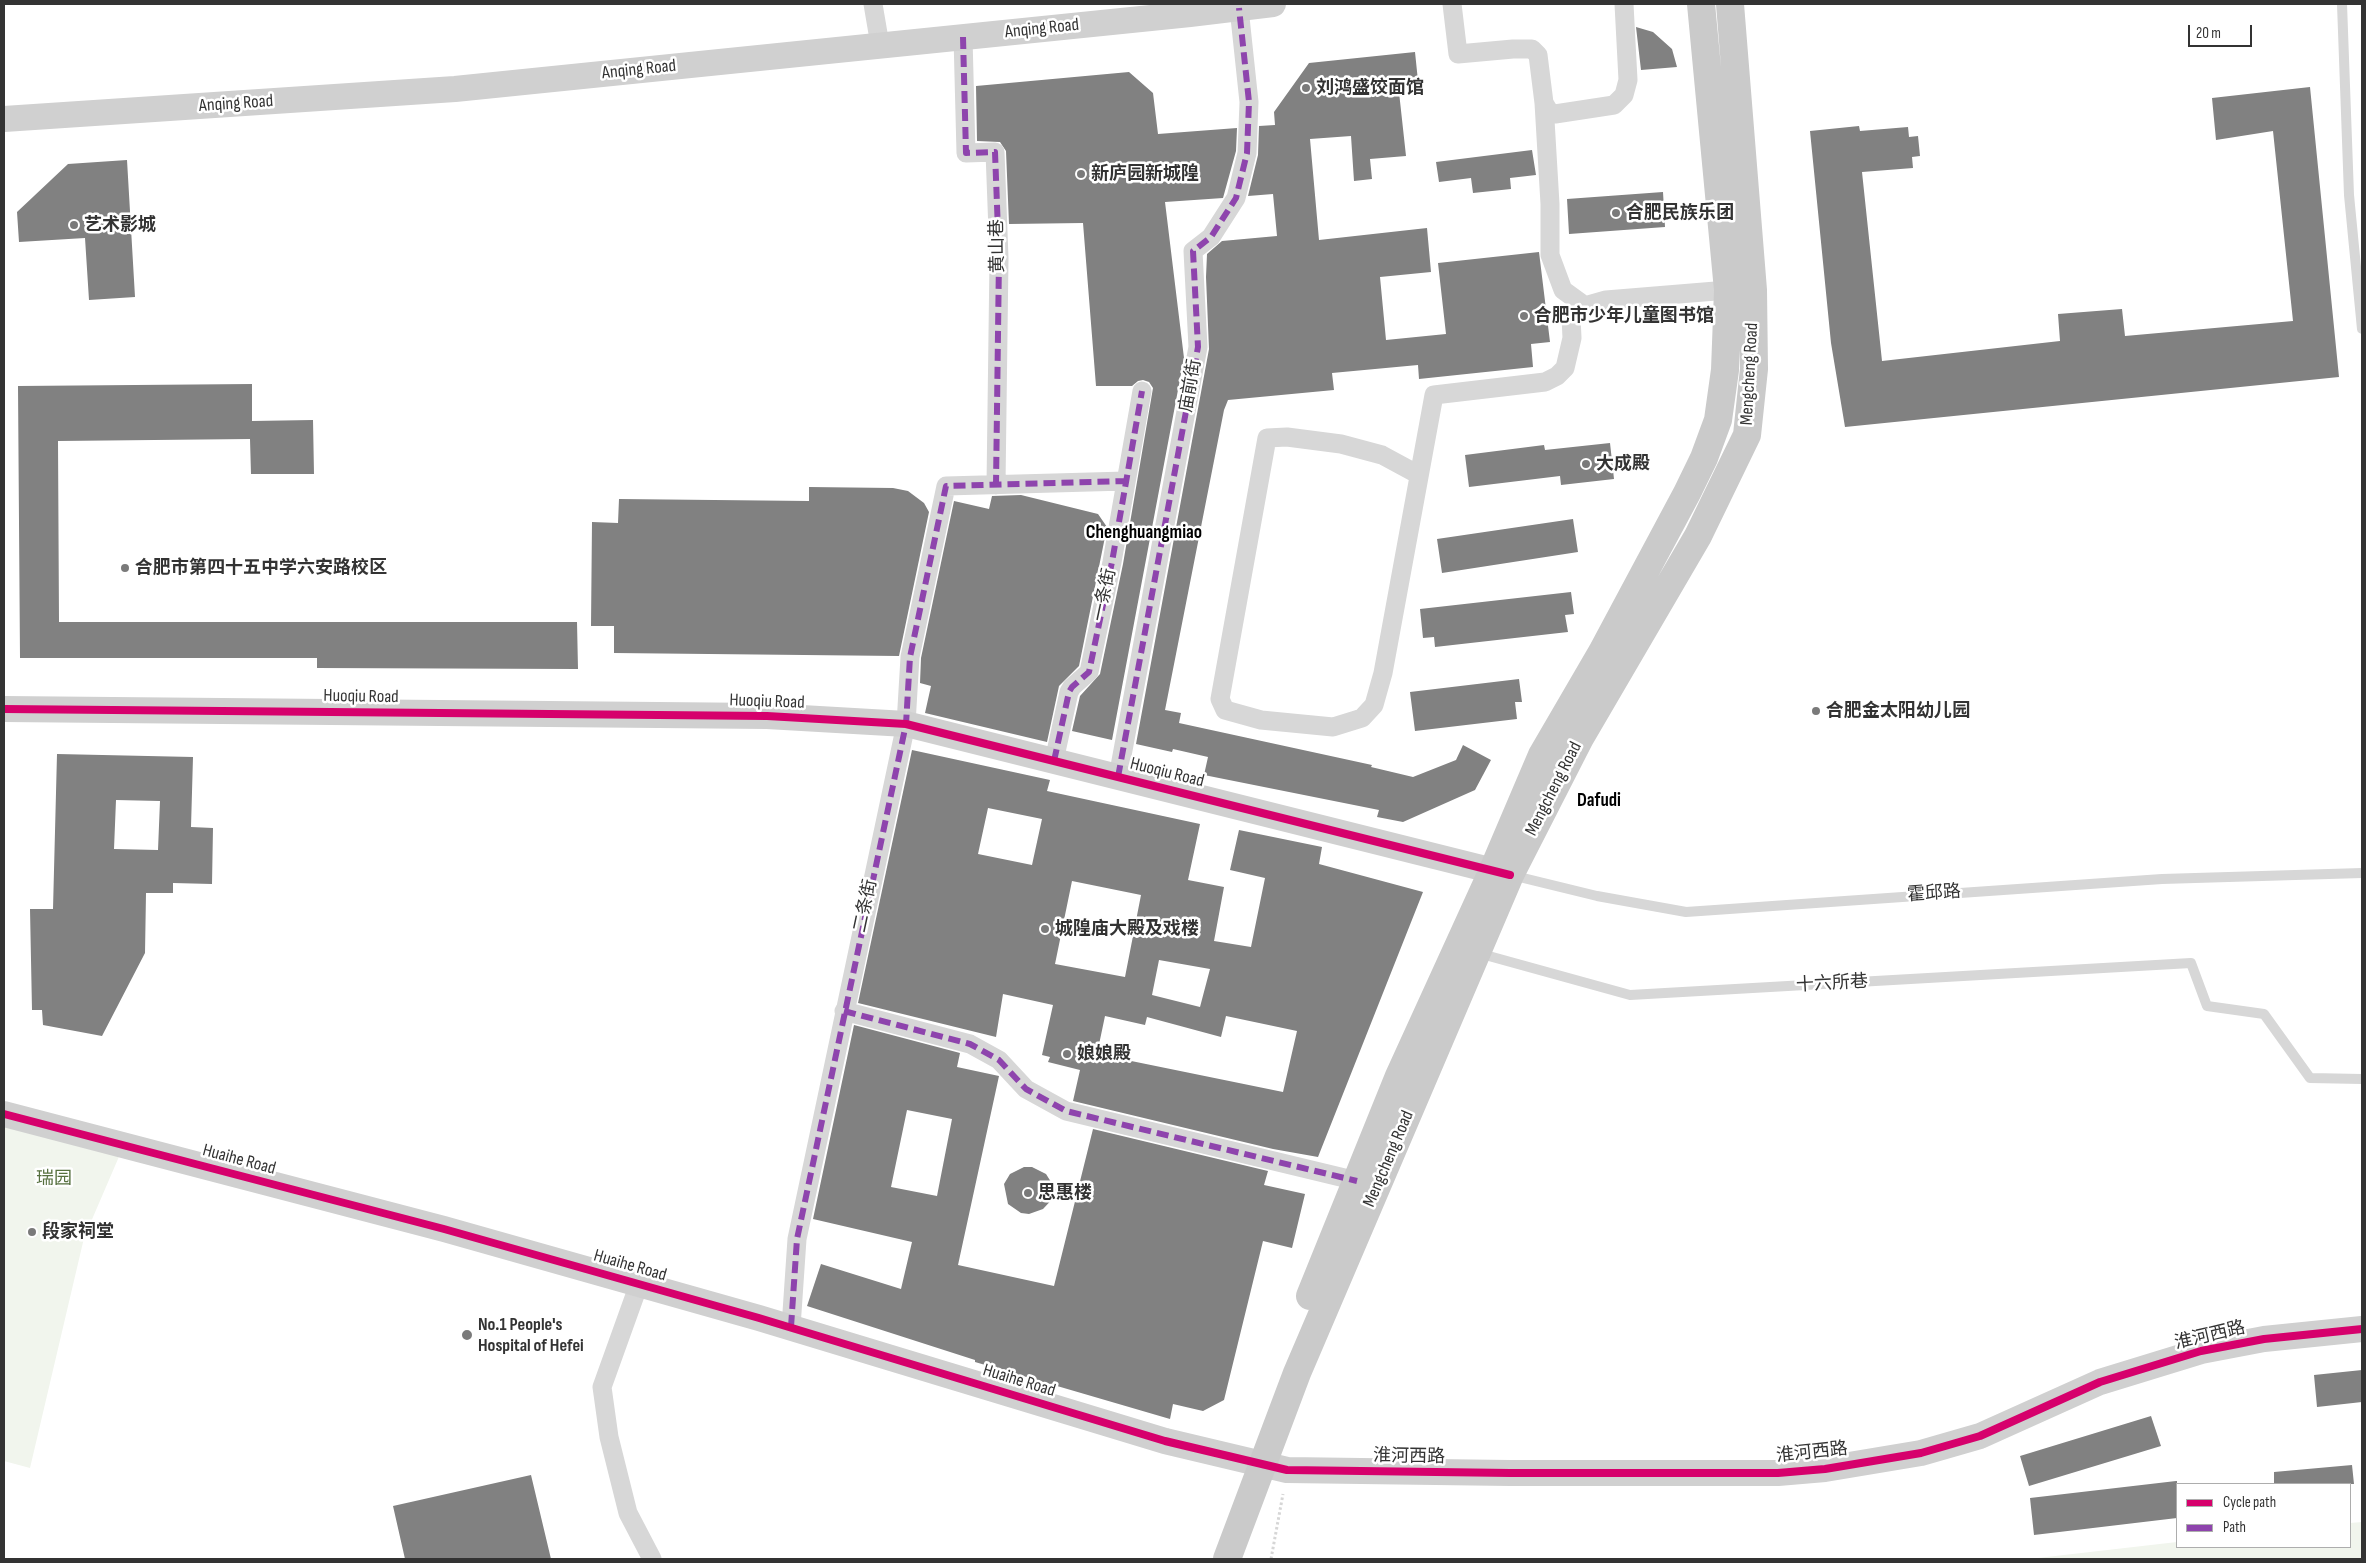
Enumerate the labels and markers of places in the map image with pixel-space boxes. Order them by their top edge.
place label: 刘鸿盛饺面馆 [1316,77,1424,99]
marker: 刘鸿盛饺面馆 [1300,82,1312,94]
place label: 新庐园新城隍 [1091,163,1199,185]
marker: 新庐园新城隍 [1075,168,1087,180]
place label: 合肥民族乐团 [1626,202,1734,224]
marker: 合肥民族乐团 [1610,207,1622,219]
place label: 艺术影城 [84,214,156,236]
marker: 艺术影城 [68,219,80,231]
place label: 合肥市少年儿童图书馆 [1534,305,1714,327]
marker: 合肥市少年儿童图书馆 [1518,310,1530,322]
place label: 大成殿 [1596,453,1650,475]
marker: 大成殿 [1580,458,1592,470]
place label: 合肥市第四十五中学六安路校区 [135,557,387,579]
marker: 合肥市第四十五中学六安路校区 [119,562,131,574]
place label: 合肥金太阳幼儿园 [1826,700,1970,722]
marker: 合肥金太阳幼儿园 [1810,705,1822,717]
place label: 城隍庙大殿及戏楼 [1055,918,1199,940]
marker: 城隍庙大殿及戏楼 [1039,923,1051,935]
place label: 娘娘殿 [1077,1043,1131,1065]
marker: 娘娘殿 [1061,1048,1073,1060]
place label: 思惠楼 [1038,1182,1092,1204]
marker: 思惠楼 [1022,1187,1034,1199]
place label: 段家祠堂 [42,1221,114,1243]
marker: 段家祠堂 [26,1226,38,1238]
place label: No.1 People's Hospital of Hefei [478,1314,584,1356]
marker: No.1 People's Hospital of Hefei [460,1328,474,1342]

